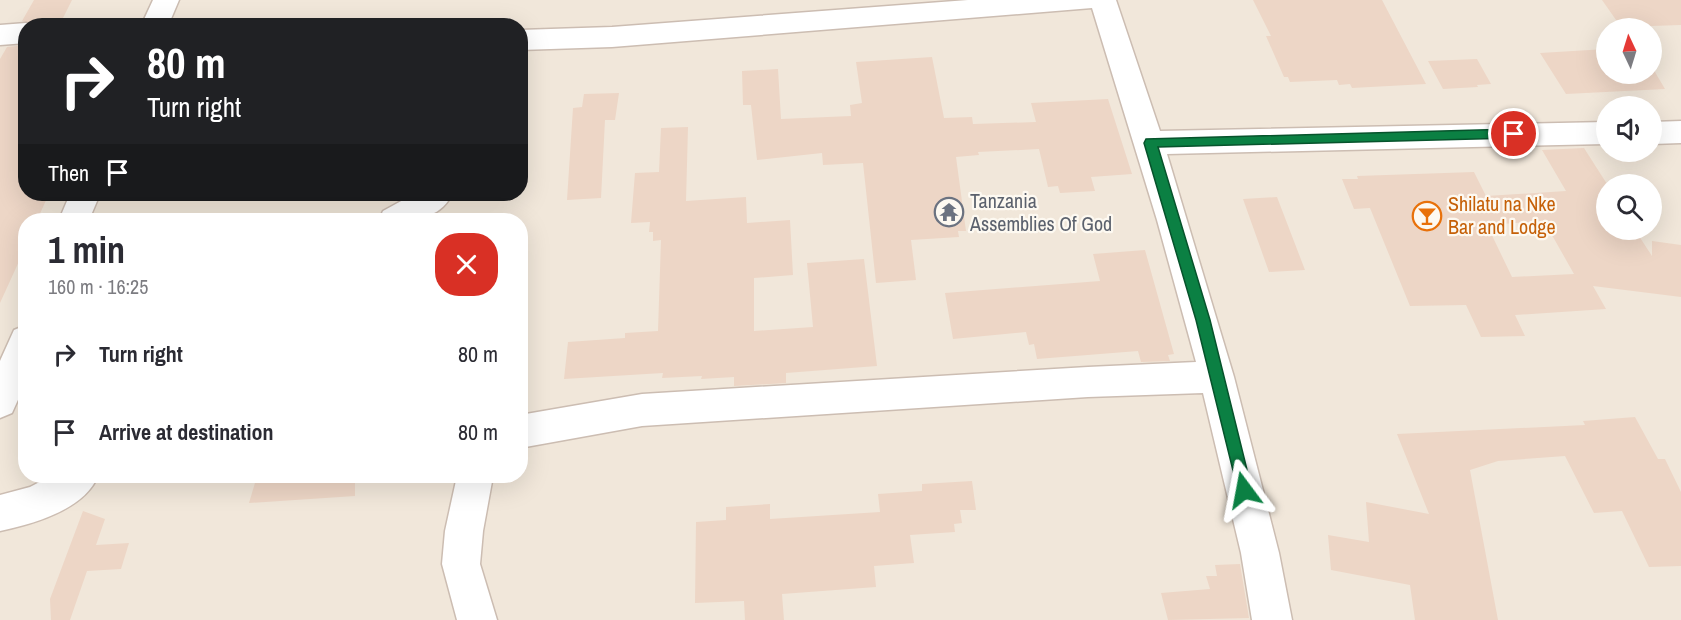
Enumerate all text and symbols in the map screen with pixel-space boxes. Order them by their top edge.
north arrow [1596,18,1662,84]
map controls [1596,18,1662,240]
text: 80 m [147,35,226,91]
icon: right [48,42,126,120]
text: Turn right [147,89,241,125]
button: sound [1596,96,1662,162]
pin [1488,108,1539,159]
icon: arrive [1497,117,1530,150]
icon: arrive [101,156,134,189]
text: Then [48,158,89,188]
button: search [1596,174,1662,240]
place label: Tanzania Assemblies Of God [969,187,1112,237]
place label: Shilatu na Nke Bar and Lodge [1448,190,1556,240]
temple icon: Tanzania Assemblies Of God [933,196,965,228]
bar icon: Shilatu na Nke Bar and Lodge [1411,200,1443,232]
text: 1 min [48,226,125,274]
button: close [435,233,498,296]
text: 160 m · 16:25 [48,273,148,300]
icon: right [48,338,81,371]
text: Turn right [99,339,183,369]
text: 80 m [458,339,498,369]
icon: arrive [48,416,81,449]
text: Arrive at destination [99,417,273,447]
text: 80 m [458,417,498,447]
position arrow [1212,458,1276,522]

